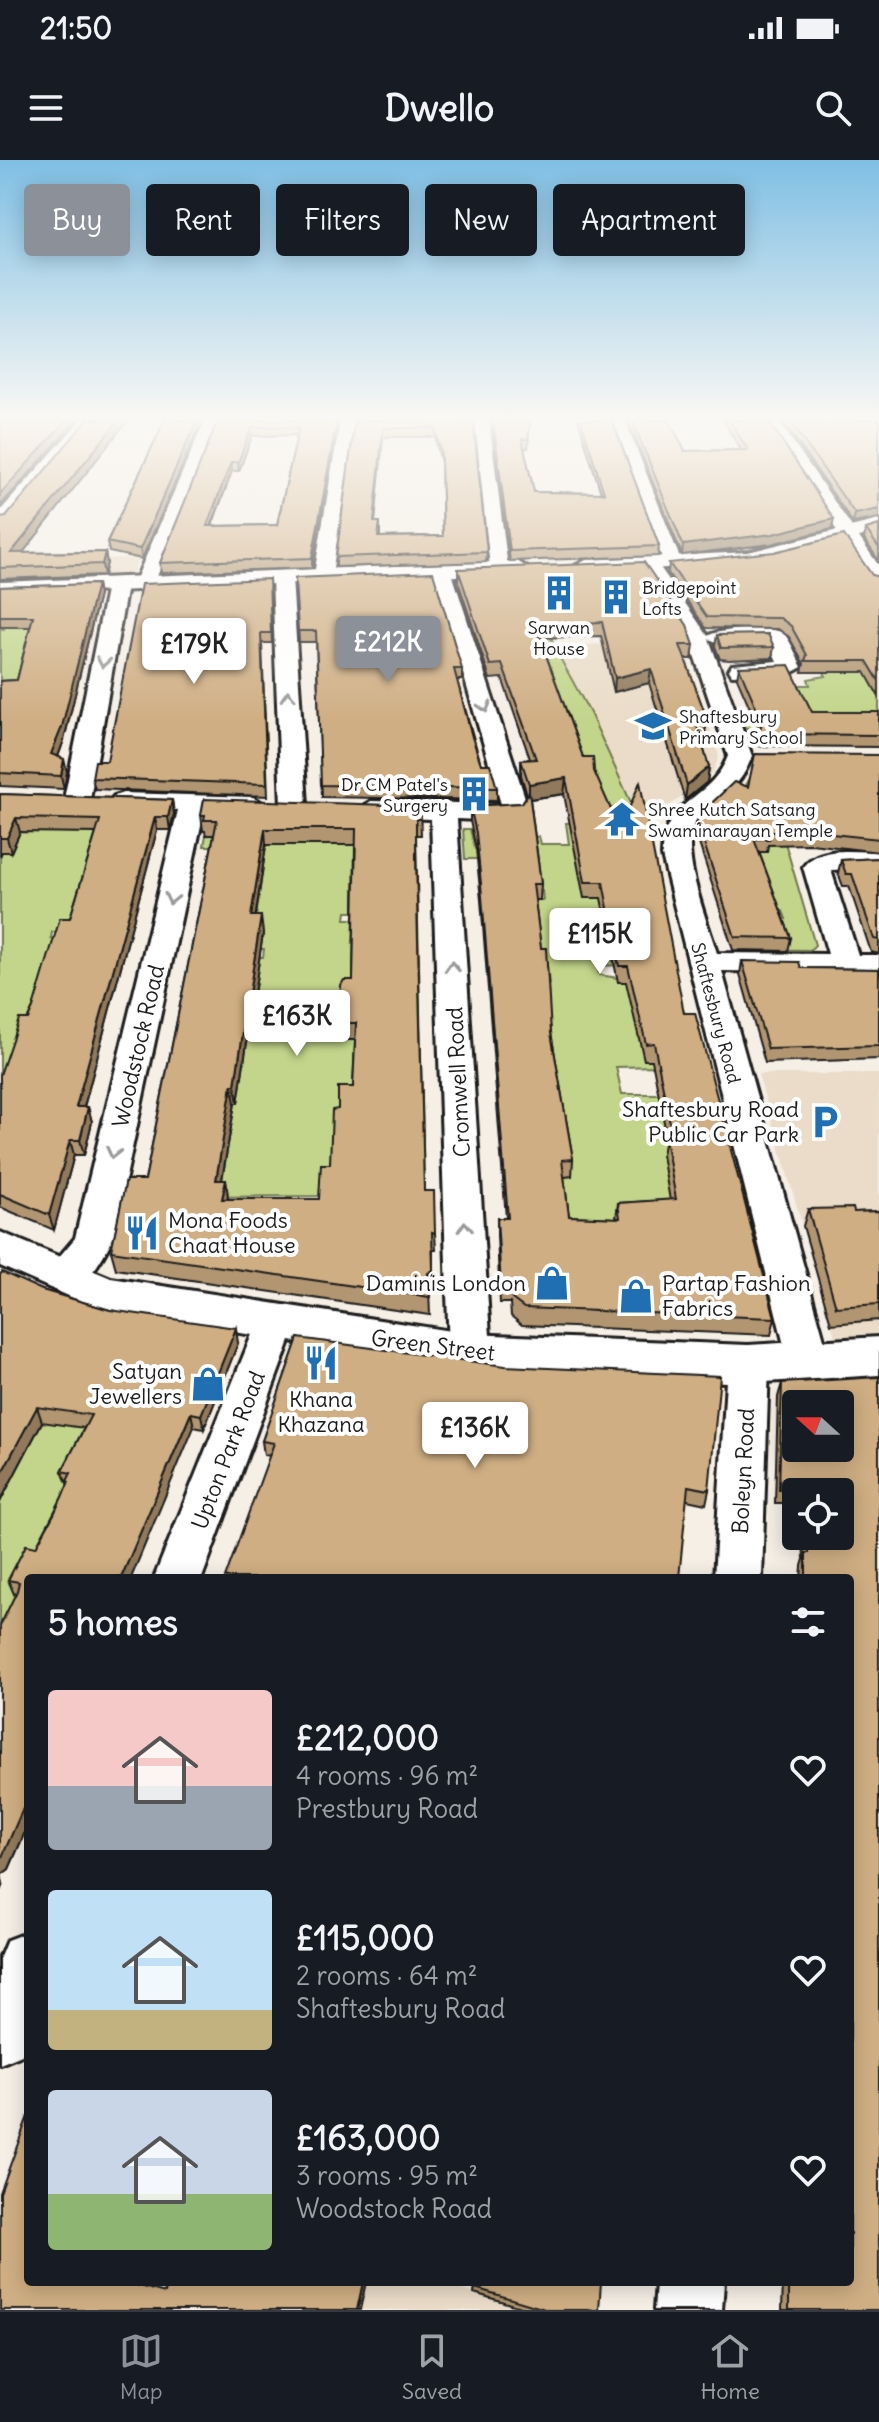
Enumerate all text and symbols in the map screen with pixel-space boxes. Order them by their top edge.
text: 21:50 [40,9,112,47]
icon: menu [24,86,68,130]
text: Dwello [385,86,494,131]
icon: search [811,86,855,130]
chip: Buy [24,184,130,256]
chip: Rent [146,184,260,256]
chip: Filters [276,184,409,256]
chip: New [425,184,537,256]
chip: Apartment [553,184,745,256]
building icon: Sarwan House [540,574,578,612]
place label: Bridgepoint Lofts [642,576,736,620]
building icon: Bridgepoint Lofts [597,578,635,616]
pin: £212K [332,616,444,684]
place label: Sarwan House [528,616,590,660]
pin: £179K [138,618,250,686]
text: £212K [354,625,422,658]
text: £179K [160,627,228,660]
one-way arrow [95,656,112,669]
one-way arrow [280,689,297,702]
one-way arrow [476,700,492,714]
place label: Shaftesbury Primary School [679,705,803,749]
school or university icon: Shaftesbury Primary School [634,707,672,745]
place label: Dr CM Patel's Surgery [341,773,448,817]
building icon: Dr CM Patel's Surgery [455,775,493,813]
place label: Shree Kutch Satsang Swaminarayan Temple [648,798,833,842]
temple icon: Shree Kutch Satsang Swaminarayan Temple [603,800,641,838]
one-way arrow [163,892,180,906]
pin: £115K [544,908,656,976]
text: £115K [567,917,633,950]
street label: Shaftesbury Road [686,940,746,1086]
one-way arrow [443,960,460,973]
street label: Woodstock Road [106,962,170,1130]
pin: £163K [241,990,353,1058]
text: £163K [262,999,332,1032]
street label: Cromwell Road [440,1006,476,1158]
place label: Shaftesbury Road Public Car Park [622,1095,799,1148]
parking icon: Shaftesbury Road Public Car Park [806,1103,844,1141]
one-way arrow [105,1145,122,1159]
place label: Mona Foods Chaat House [168,1206,296,1259]
restaurant icon: Mona Foods Chaat House [123,1214,161,1252]
one-way arrow [457,1220,474,1233]
shop icon: Daminis London [533,1264,571,1302]
place label: Daminis London [366,1269,526,1297]
place label: Partap Fashion Fabrics [662,1269,811,1322]
shop icon: Partap Fashion Fabrics [617,1277,655,1315]
street label: Green Street [369,1324,497,1366]
restaurant icon: Khana Khazana [302,1344,340,1382]
place label: Satyan Jewellers [89,1357,182,1410]
shop icon: Satyan Jewellers [189,1365,227,1403]
street label: Upton Park Road [185,1367,271,1533]
place label: Khana Khazana [277,1385,365,1438]
north arrow [782,1390,854,1462]
map controls [782,1390,854,1550]
pin: £136K [419,1402,531,1470]
street label: Boleyn Road [726,1407,760,1534]
text: £136K [440,1411,510,1444]
button: locate [782,1478,854,1550]
icon: filters [786,1600,830,1644]
text: 5 homes [48,1601,178,1644]
text: £212,000 [296,1716,439,1759]
icon: home [112,1722,208,1818]
icon: heart [786,1748,830,1792]
text: 4 rooms · 96 m² [296,1759,478,1792]
text: Prestbury Road [296,1792,478,1825]
text: £115,000 [296,1916,435,1959]
icon: home [112,1922,208,2018]
icon: heart [786,1948,830,1992]
text: 2 rooms · 64 m² [296,1959,478,1992]
text: Shaftesbury Road [296,1992,505,2025]
text: £163,000 [296,2116,441,2159]
icon: home [112,2122,208,2218]
icon: heart [786,2148,830,2192]
text: 3 rooms · 95 m² [296,2159,478,2192]
text: Woodstock Road [296,2192,492,2225]
tab: Map [119,2329,163,2405]
tab: Saved [402,2329,462,2405]
tab: Home [700,2329,760,2405]

